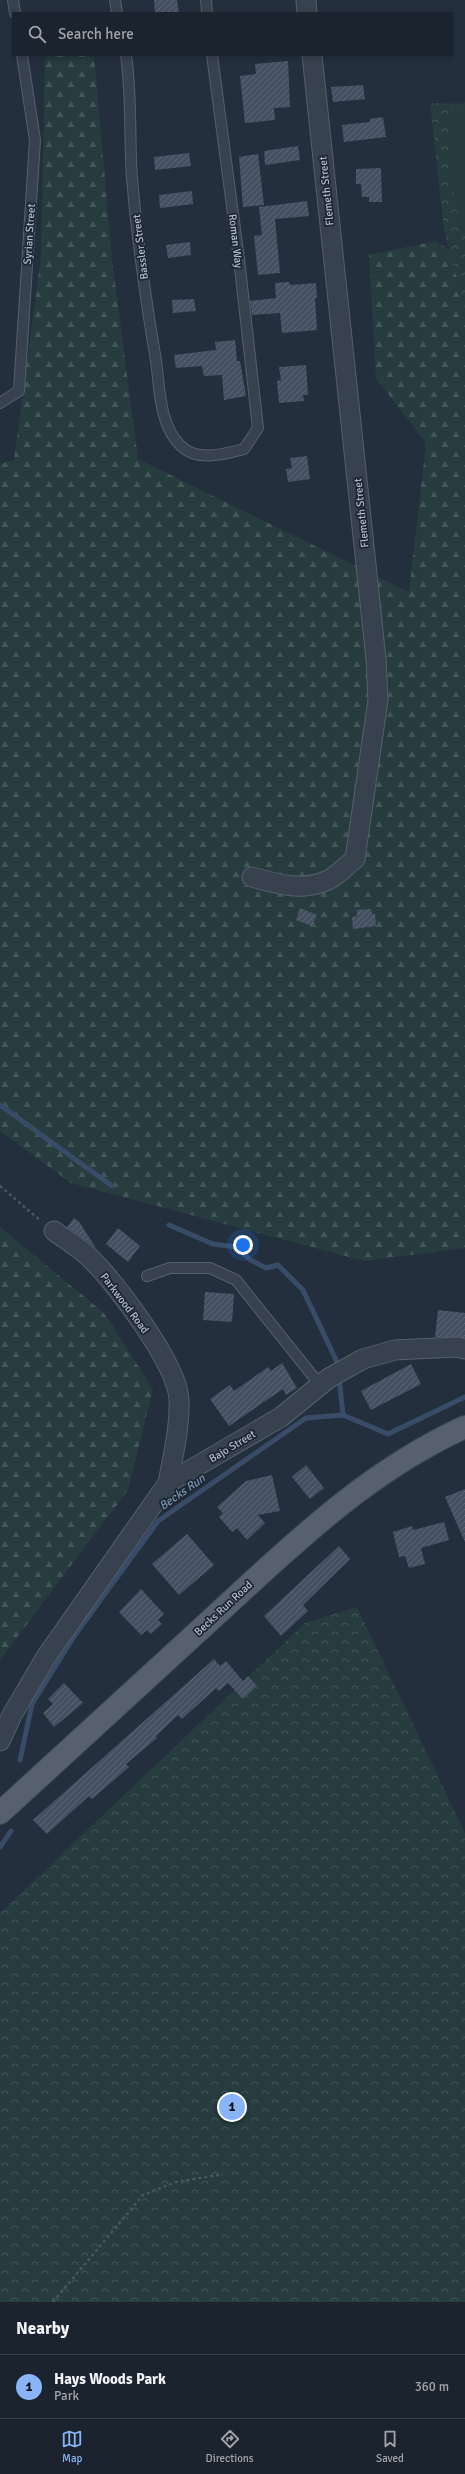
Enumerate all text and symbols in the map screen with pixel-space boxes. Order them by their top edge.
search box [12,12,453,56]
icon: search [26,23,48,45]
text: Search here [58,25,134,43]
street label: Flemeth Street [316,156,337,226]
street label: Syrian Street [21,203,38,265]
street label: Bassler Street [130,213,151,280]
street label: Roman Way [226,213,245,270]
street label: Flemeth Street [351,478,372,548]
your location [233,1235,253,1255]
street label: Parkwood Road [98,1271,152,1336]
street label: Bajo Street [207,1427,258,1465]
water label: Becks Run [156,1471,209,1514]
street label: Becks Run Road [192,1578,255,1639]
pin: 1 [219,2092,245,2122]
text: Nearby [16,2318,69,2339]
text: Hays Woods Park [54,2370,166,2388]
text: 1 [25,2379,33,2395]
text: 360 m [415,2379,449,2395]
text: Park [54,2388,79,2404]
tab: Map [61,2428,83,2465]
tab: Directions [206,2428,254,2465]
tab: Saved [376,2428,404,2465]

